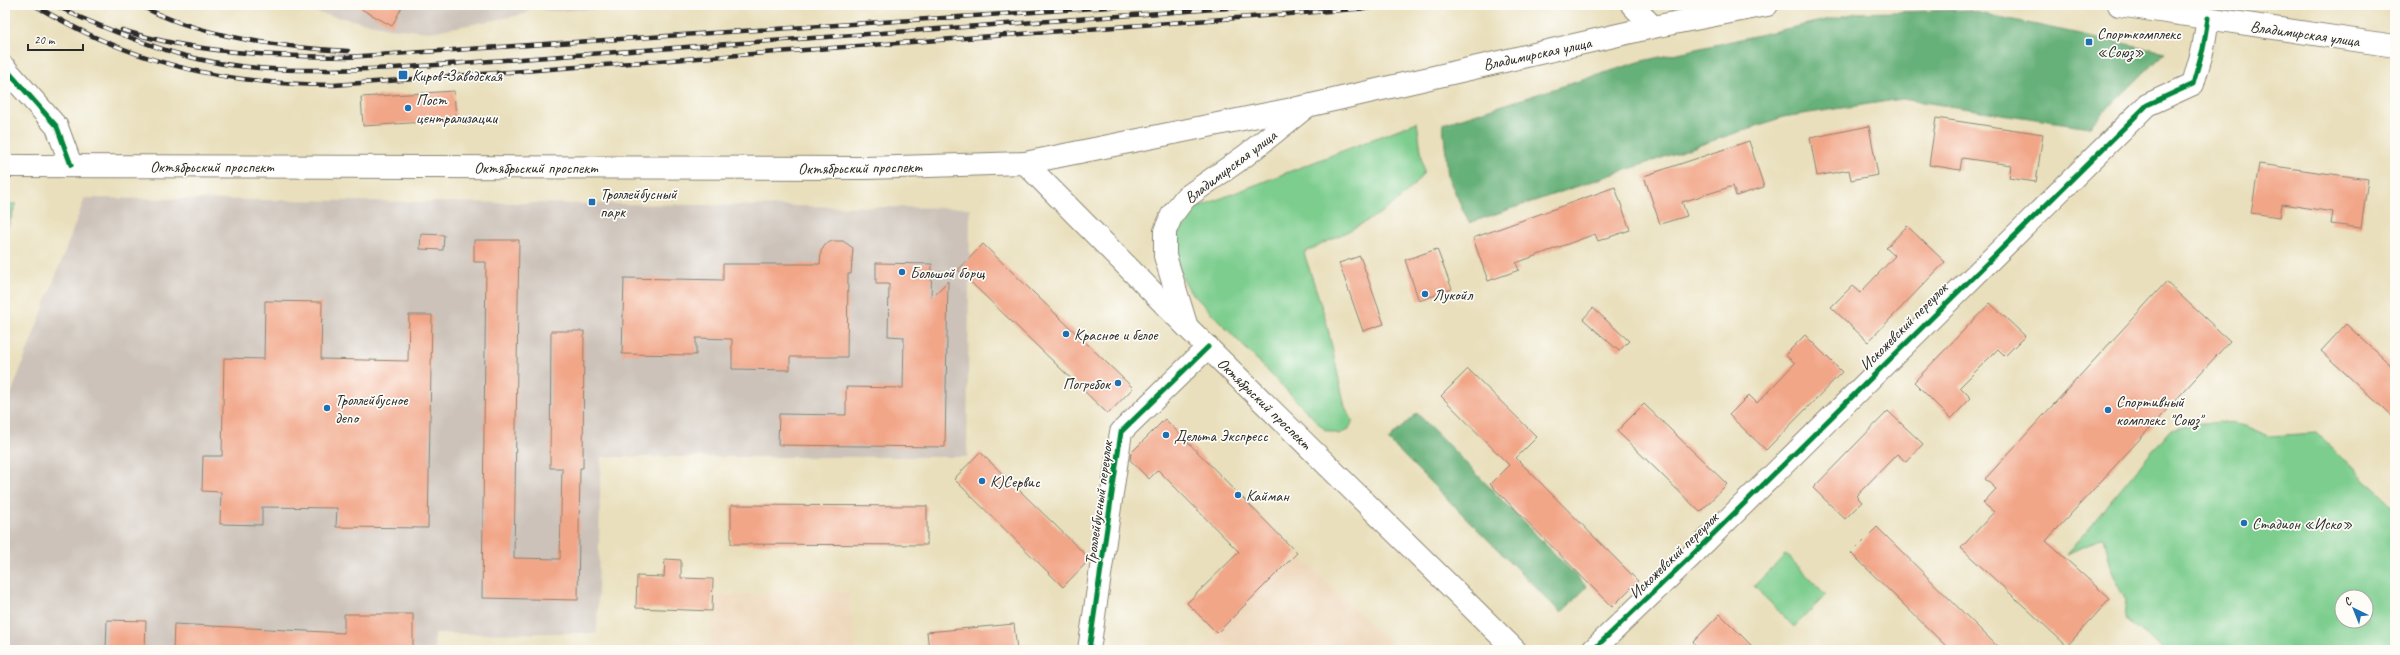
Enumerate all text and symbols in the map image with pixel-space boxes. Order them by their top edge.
street label: Владимирская улица [2249,16,2362,52]
place label: Спорткомплекс «Союз» [2097,24,2182,62]
scale bar [28,26,83,52]
text: 20 m [34,32,56,48]
street label: Владимирская улица [1481,32,1595,75]
marker: Спорткомплекс «Союз» [2084,37,2094,47]
place label: Киров-Заводская [412,66,503,86]
marker: Киров-Заводская [397,69,409,81]
place label: Пост централизации [416,90,498,128]
marker: Пост централизации [403,103,413,113]
street label: Владимирская улица [1181,125,1282,208]
street label: Октябрьский проспект [150,157,275,177]
street label: Октябрьский проспект [798,157,923,179]
street label: Октябрьский проспект [474,158,599,178]
place label: Троллейбусный парк [600,184,678,222]
marker: Троллейбусный парк [587,197,597,207]
place label: Большой борщ [910,263,985,283]
marker: Большой борщ [897,267,907,277]
street label: Искожевский переулок [1855,277,1953,375]
place label: Лукойл [1433,285,1474,305]
marker: Лукойл [1420,289,1430,299]
place label: Красное и белое [1074,325,1159,345]
marker: Красное и белое [1061,329,1071,339]
street label: Октябрьский проспект [1213,353,1317,455]
place label: Погребок [1063,374,1112,394]
marker: Погребок [1113,378,1123,388]
place label: Троллейбусное депо [335,390,409,428]
place label: Спортивный комплекс "Союз" [2116,392,2206,430]
marker: Троллейбусное депо [322,403,332,413]
marker: Спортивный комплекс "Союз" [2103,405,2113,415]
place label: Дельта Экспресс [1174,426,1269,446]
marker: Дельта Экспресс [1161,430,1171,440]
street label: Троллейбусный переулок [1080,438,1118,566]
place label: К)Сервис [990,472,1041,492]
marker: К)Сервис [977,476,987,486]
place label: Кайман [1246,486,1290,506]
marker: Кайман [1233,490,1243,500]
street label: Искожевский переулок [1625,507,1724,603]
place label: Стадион «Иско» [2252,514,2353,534]
marker: Стадион «Иско» [2239,518,2249,528]
north arrow [2334,589,2374,629]
text: С [2340,594,2355,609]

